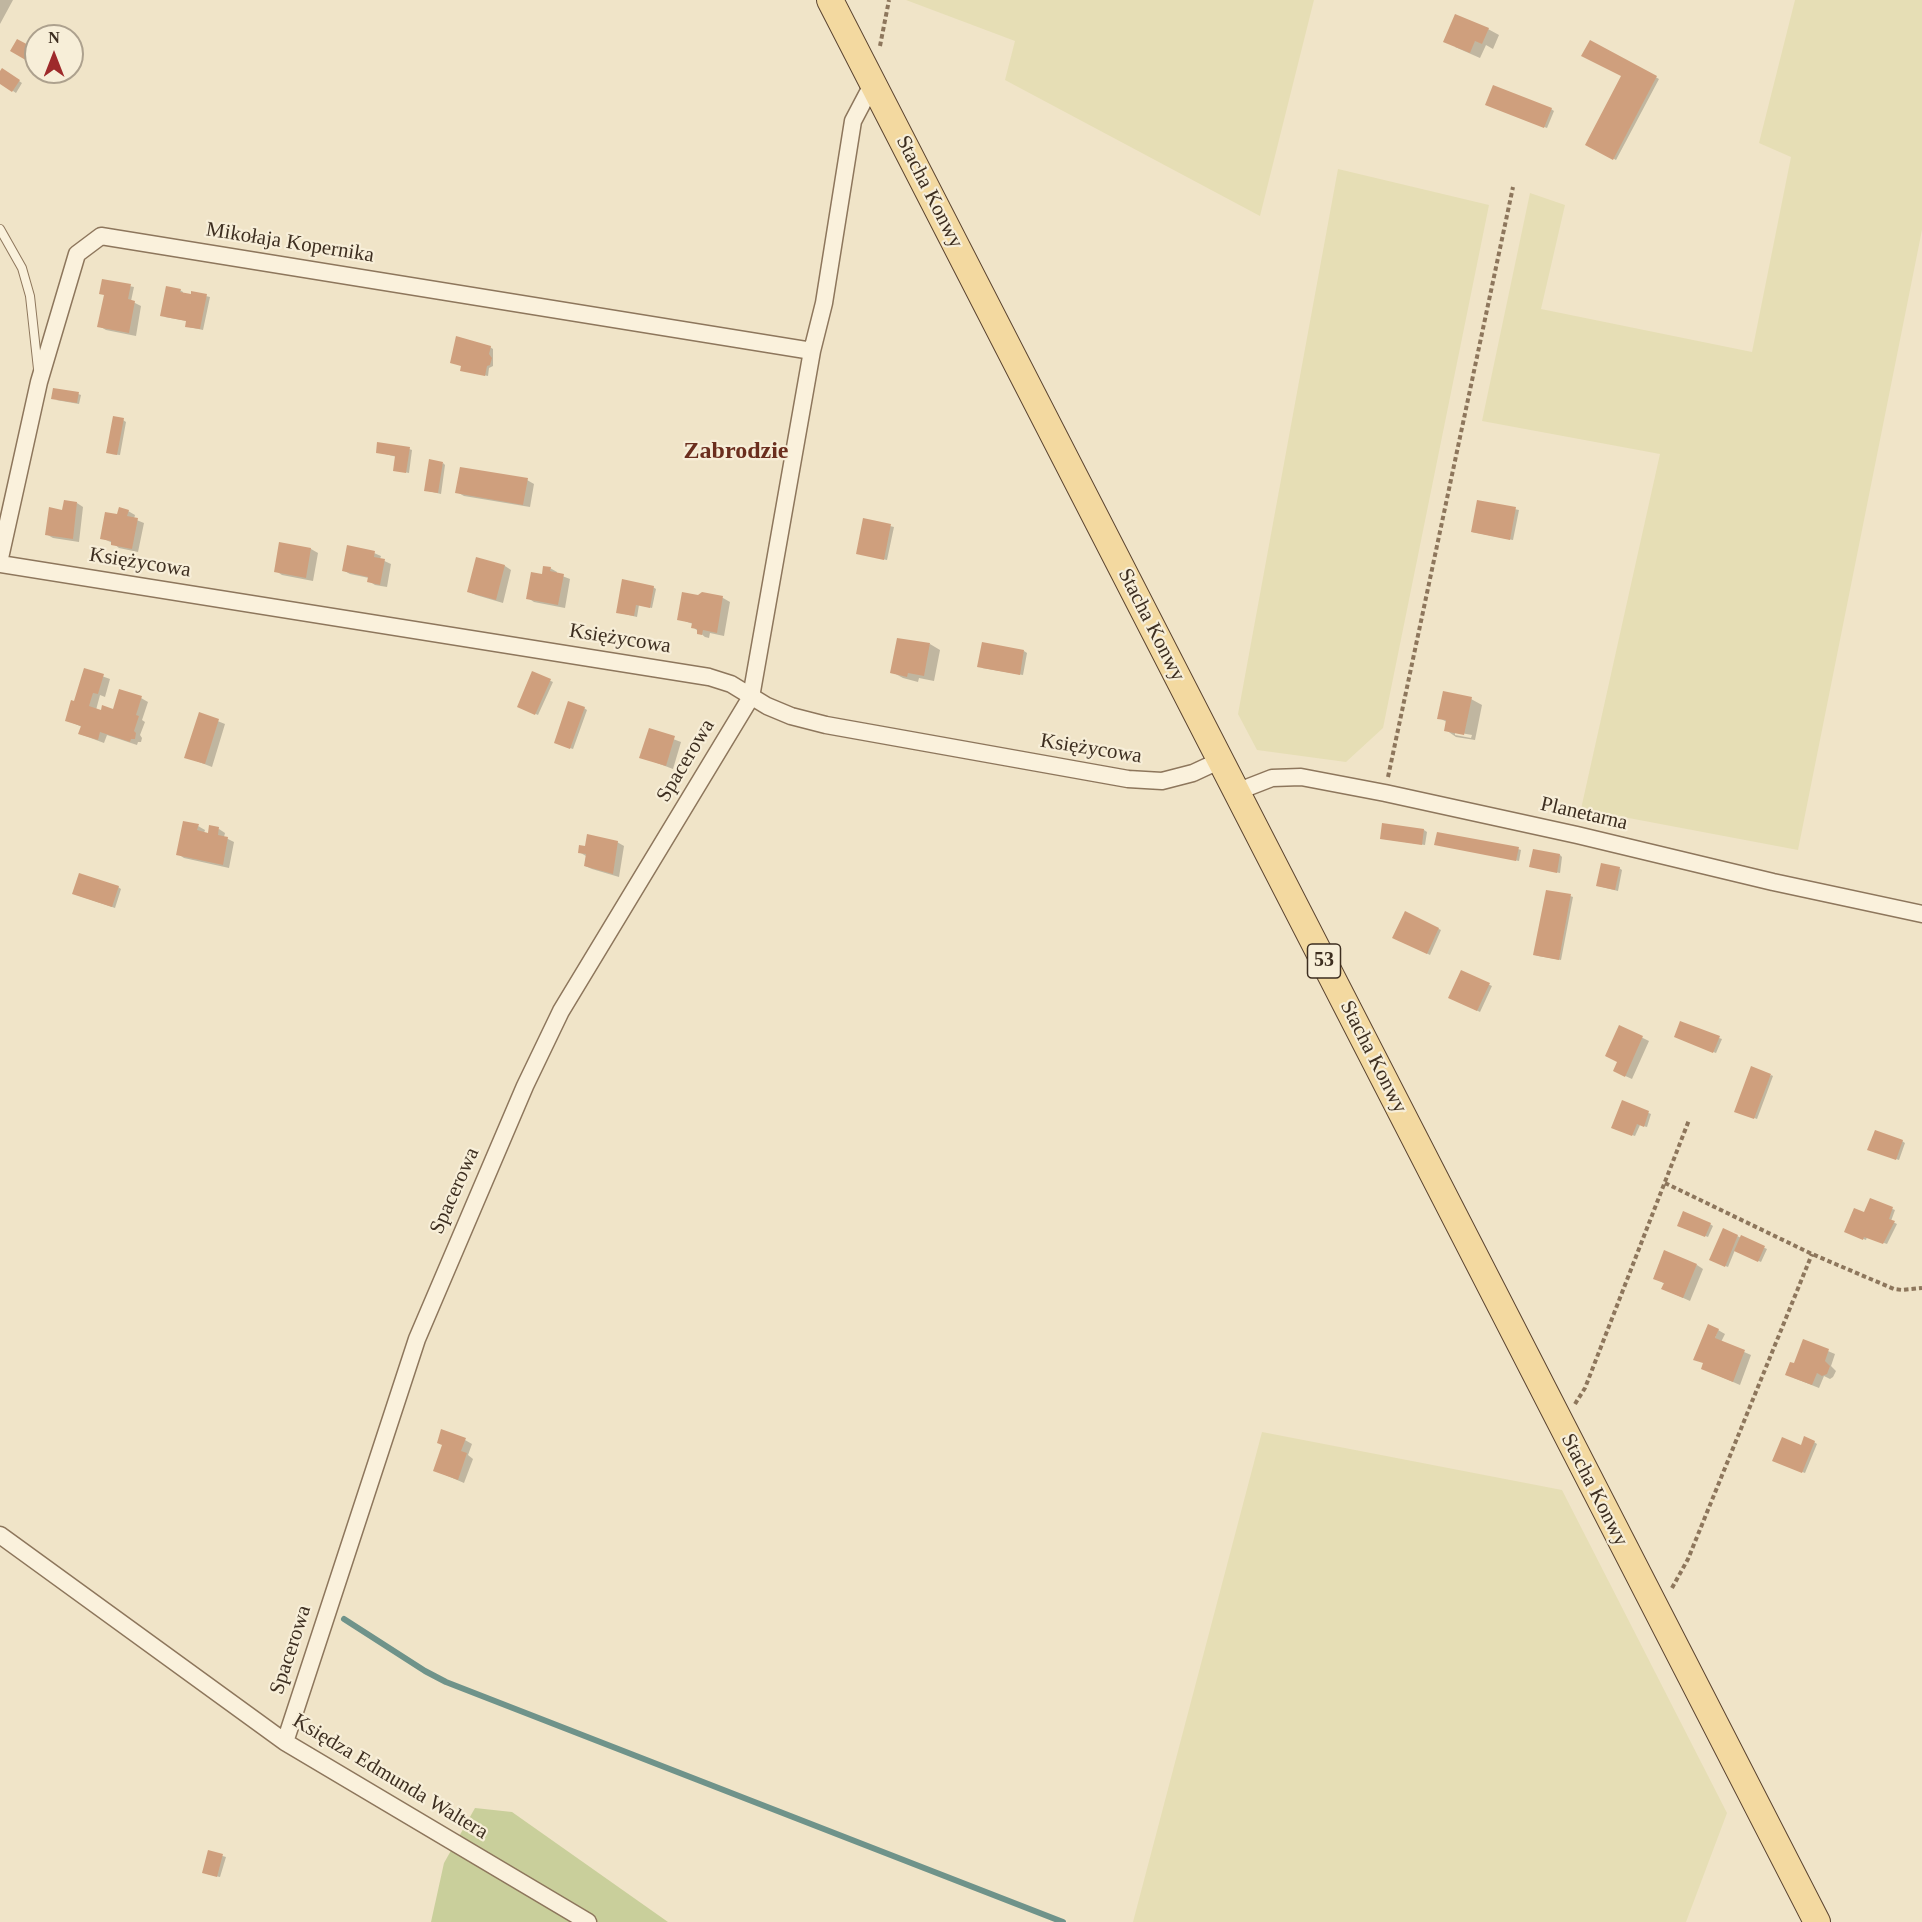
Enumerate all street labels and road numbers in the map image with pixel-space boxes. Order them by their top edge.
street label: Stacha Konwy [890,131,968,253]
street label: Mikołaja Kopernika [204,217,376,269]
street label: Księżycowa [87,543,193,583]
street label: Stacha Konwy [1112,564,1190,686]
street label: Księżycowa [567,619,673,659]
street label: Spacerowa [651,715,721,807]
street label: Księżycowa [1038,729,1144,769]
street label: Planetarna [1538,792,1630,836]
road number: 53 [1308,944,1340,978]
street label: Stacha Konwy [1334,996,1412,1118]
street label: Spacerowa [425,1144,485,1238]
street label: Stacha Konwy [1555,1429,1633,1551]
street label: Spacerowa [265,1602,317,1698]
street label: Księdza Edmunda Waltera [288,1709,492,1845]

